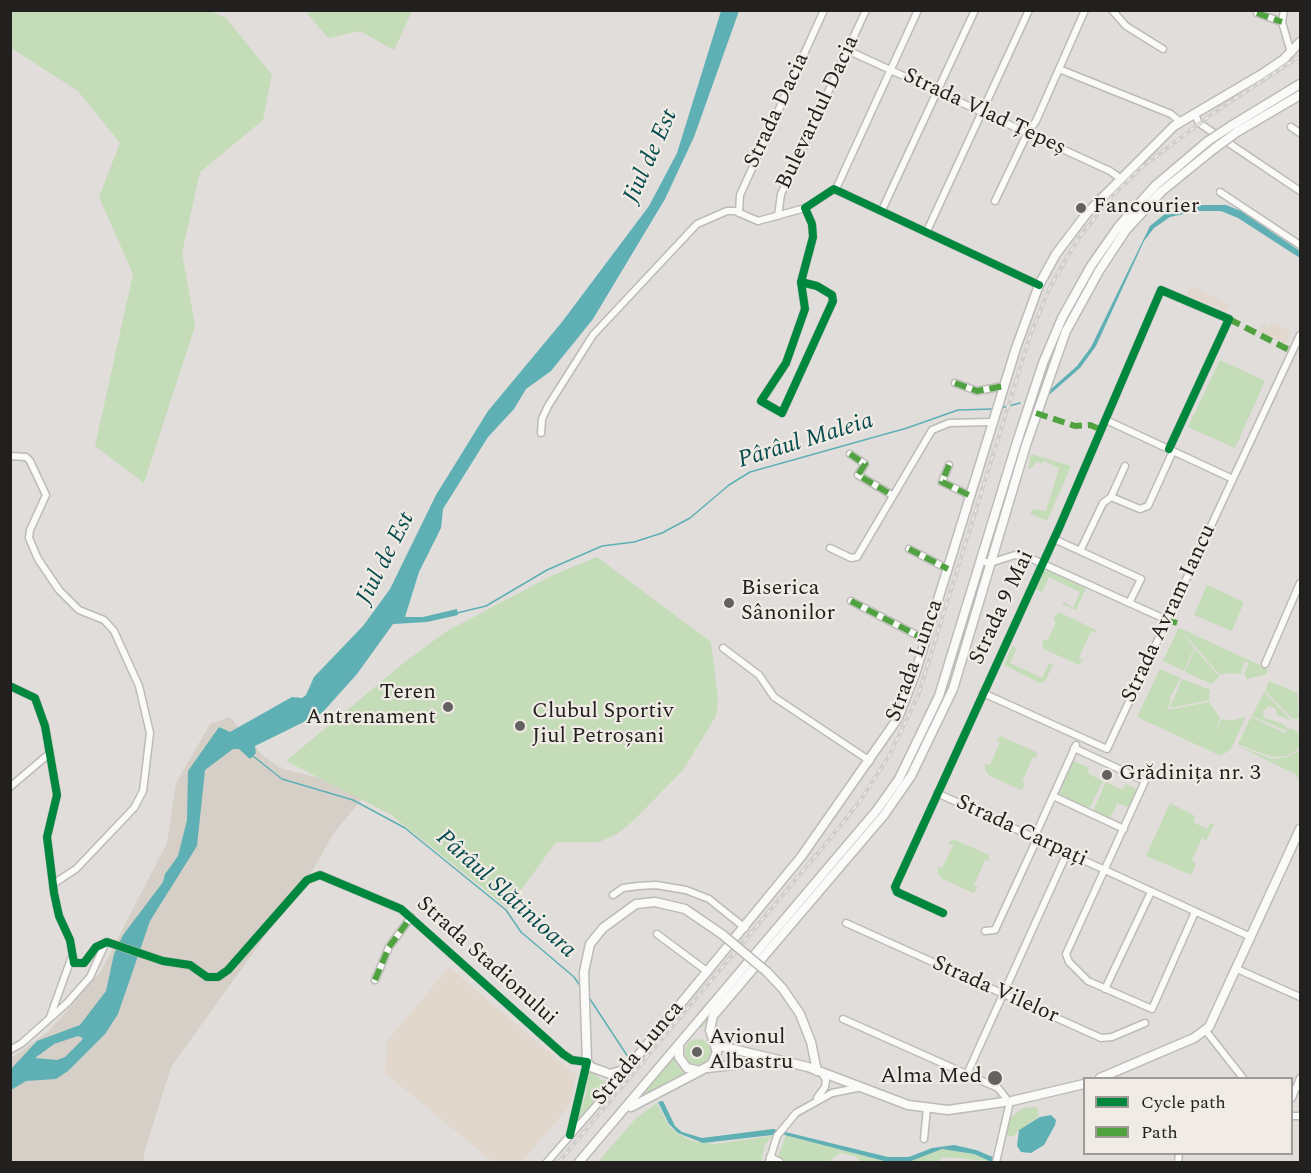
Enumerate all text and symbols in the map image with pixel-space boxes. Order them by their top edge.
street label: Bulevardul Dacia [772,32,866,194]
street label: Strada Dacia [740,49,816,173]
street label: Strada Vlad Țepeș [898,64,1070,162]
water label: Jiul de Est [619,106,685,208]
place label: Fancourier [1093,195,1199,221]
marker: Fancourier [1074,201,1088,215]
water label: Pârâul Maleia [735,408,877,476]
water label: Jiul de Est [352,508,422,610]
street label: Strada Avram Iancu [1117,521,1223,707]
street label: Strada 9 Mai [965,546,1041,670]
place label: Biserica Sânonilor [741,577,835,628]
marker: Biserica Sânonilor [722,596,736,610]
street label: Strada Lunca [882,596,950,726]
place label: Teren Antrenament [306,681,436,732]
marker: Teren Antrenament [441,700,455,714]
place label: Clubul Sportiv Jiul Petroșani [532,700,674,752]
marker: Clubul Sportiv Jiul Petroșani [513,719,527,733]
place label: Grădinița nr. 3 [1119,762,1261,788]
marker: Grădinița nr. 3 [1100,768,1114,782]
street label: Strada Carpați [951,790,1091,874]
water label: Pârâul Slătinioara [429,824,581,966]
street label: Strada Stadionului [410,892,562,1032]
street label: Strada Vilelor [928,951,1062,1031]
street label: Strada Lunca [588,996,690,1112]
place label: Avionul Albastru [709,1026,793,1078]
marker: Avionul Albastru [690,1045,704,1059]
place label: Alma Med [880,1065,982,1091]
marker: Alma Med [986,1069,1004,1087]
legend [1083,1077,1293,1155]
text: Cycle path [1141,1089,1226,1116]
text: Path [1141,1119,1178,1146]

